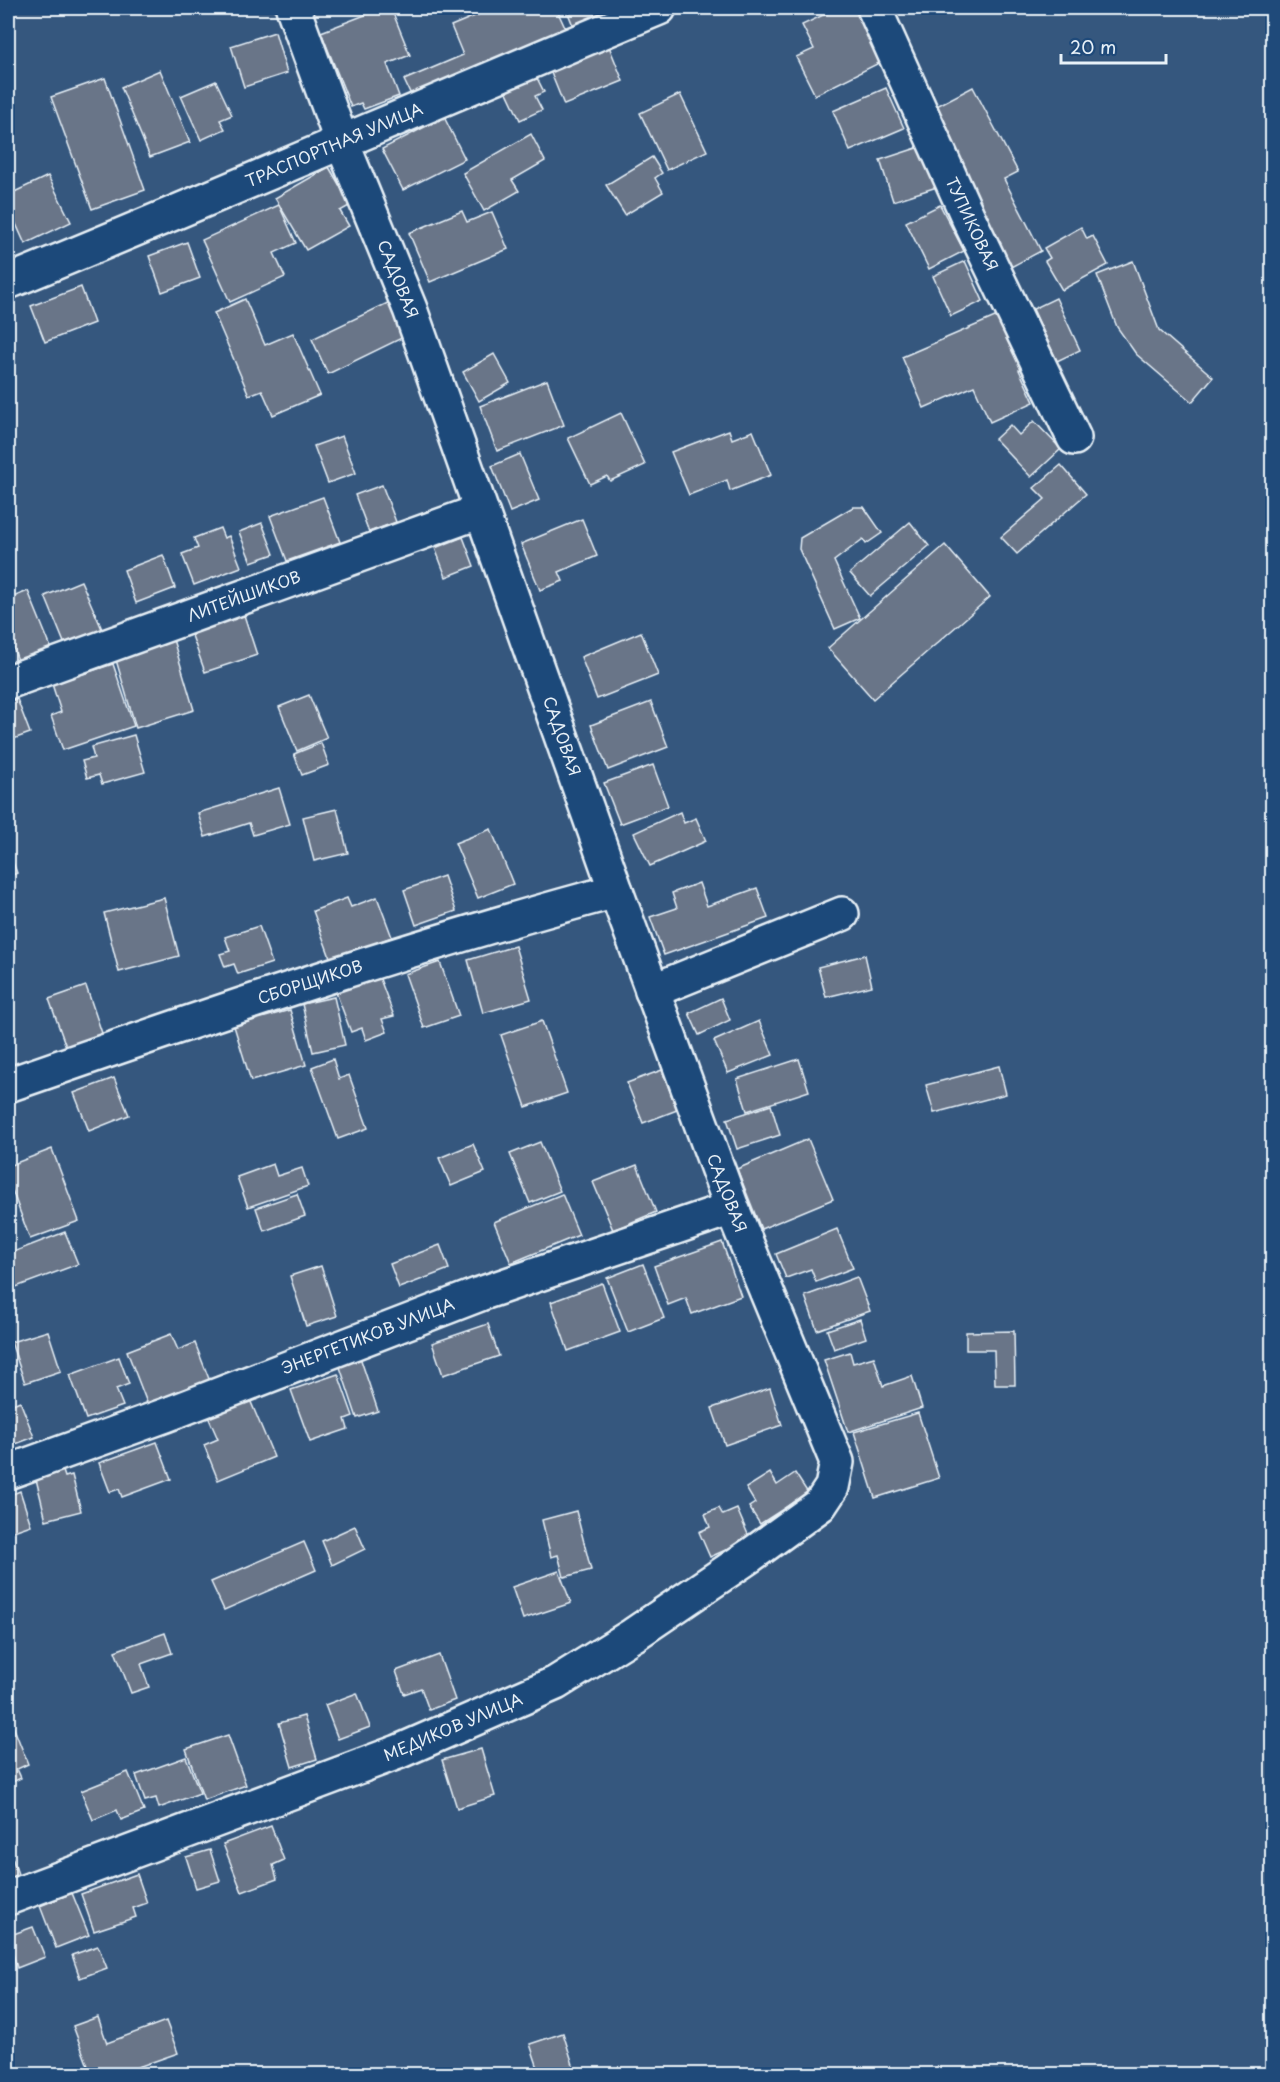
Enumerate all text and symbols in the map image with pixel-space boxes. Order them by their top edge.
scale bar [1061,27,1166,65]
text: 20 m [1070,33,1116,60]
street label: ТРАСПОРТНАЯ УЛИЦА [241,96,426,192]
street label: ТУПИКОВАЯ [941,173,1005,274]
street label: САДОВАЯ [372,236,426,321]
street label: ЛИТЕЙШИКОВ [184,563,304,627]
street label: САДОВАЯ [538,693,588,779]
street label: СБОРЩИКОВ [254,953,365,1009]
street label: САДОВАЯ [702,1150,754,1236]
street label: ЭНЕРГЕТИКОВ УЛИЦА [278,1291,458,1379]
street label: МЕДИКОВ УЛИЦА [379,1686,526,1766]

